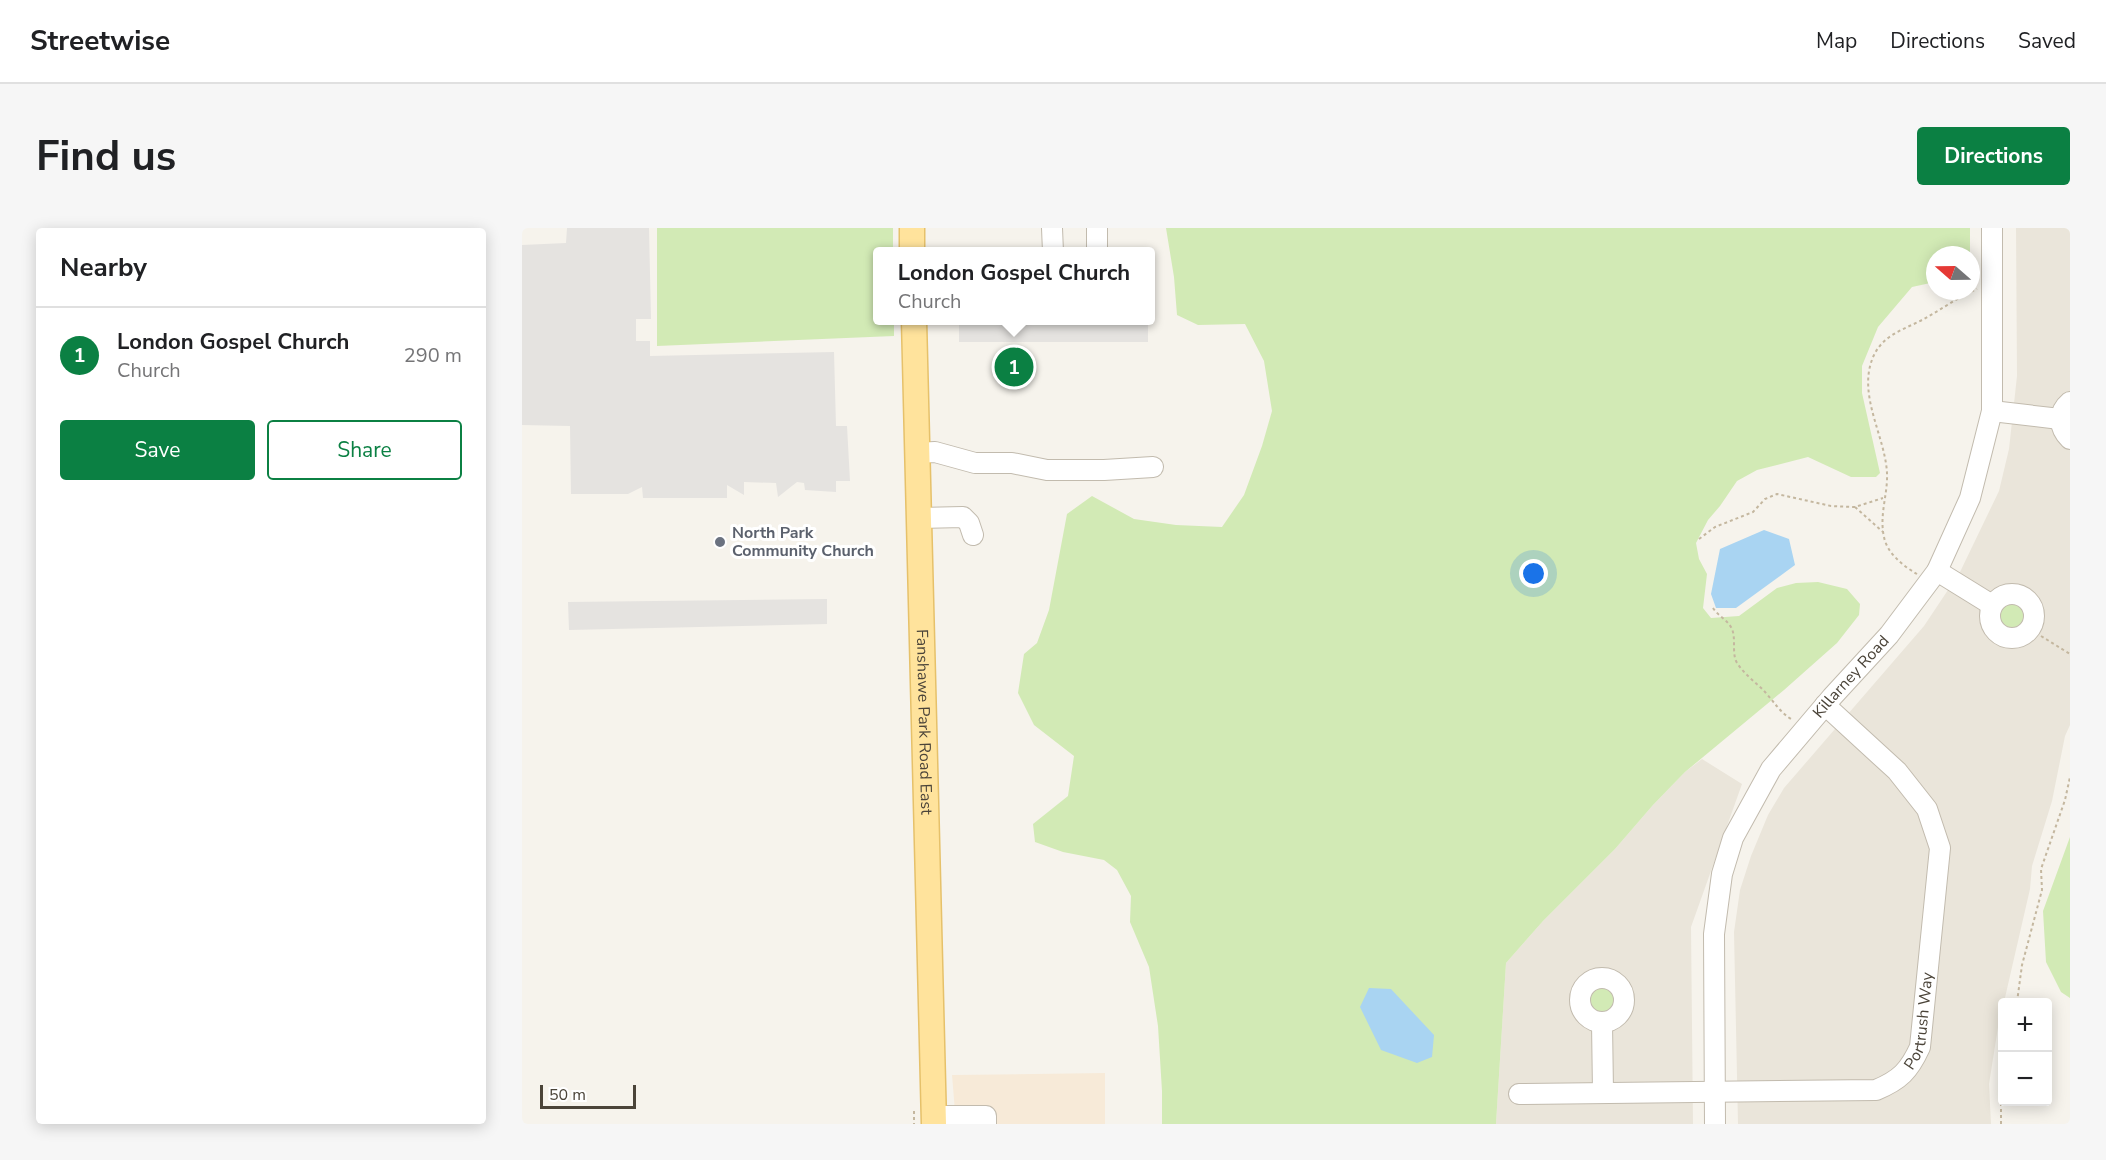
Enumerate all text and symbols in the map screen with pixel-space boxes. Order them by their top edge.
text: Streetwise [30,22,170,60]
text: Map [1816,27,1857,55]
text: Directions [1890,27,1985,55]
text: Saved [2018,27,2076,55]
button: Directions [1917,127,2070,185]
text: Find us [36,128,176,185]
north arrow [1926,246,1980,300]
popup [873,247,1155,325]
text: Nearby [60,250,147,285]
text: London Gospel Church [898,258,1130,288]
text: Church [898,288,961,315]
text: London Gospel Church [117,327,349,357]
text: 1 [74,342,86,369]
text: 290 m [404,342,462,369]
pin: 1 [994,344,1034,390]
text: Church [117,357,181,384]
button: Save [60,420,255,480]
button: Share [267,420,462,480]
place label: North Park Community Church [732,522,874,562]
marker: North Park Community Church [713,535,727,549]
your location [1519,559,1548,588]
street label: Fanshawe Park Road East [911,629,937,815]
street label: Killarney Road [1808,631,1894,723]
street label: Portrush Way [1899,970,1939,1074]
map controls [1998,998,2052,1106]
button: + [1998,998,2052,1052]
button: − [1998,1052,2052,1106]
scale bar [540,1082,636,1110]
text: 50 m [549,1084,586,1106]

